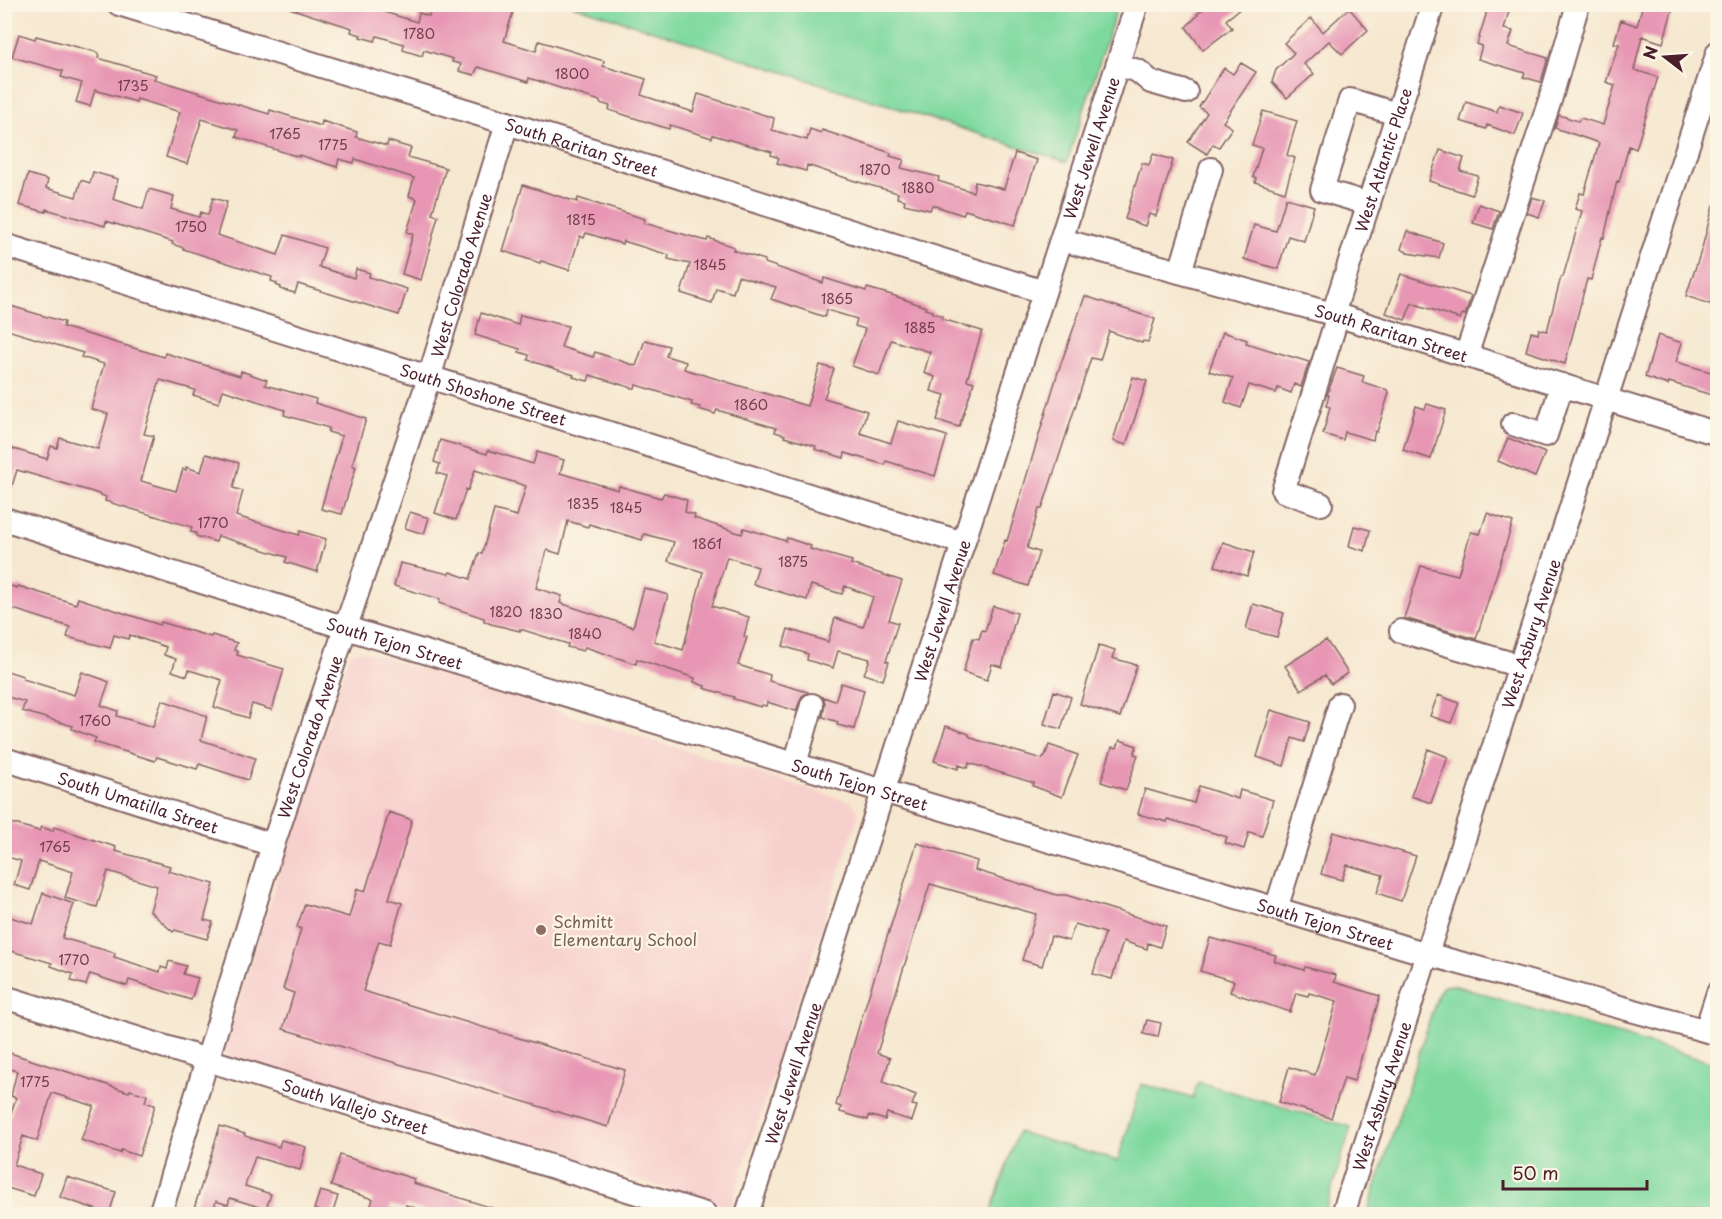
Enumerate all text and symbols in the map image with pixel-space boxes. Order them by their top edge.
house number: 1780 [403,23,435,44]
north arrow [1635,27,1695,87]
text: N [1636,43,1663,62]
house number: 1800 [555,63,589,84]
street label: West Jewell Avenue [1056,73,1125,222]
house number: 1735 [118,75,148,96]
street label: West Atlantic Place [1348,85,1417,235]
street label: South Raritan Street [502,111,661,182]
house number: 1765 [269,123,301,144]
house number: 1775 [318,134,348,155]
house number: 1870 [859,159,891,180]
house number: 1880 [901,177,935,198]
street label: West Colorado Avenue [424,189,497,360]
house number: 1815 [566,209,596,230]
house number: 1750 [175,216,207,237]
house number: 1845 [694,254,726,275]
house number: 1865 [821,288,853,309]
street label: South Raritan Street [1312,298,1471,367]
house number: 1885 [904,317,936,338]
street label: South Shoshone Street [397,357,570,431]
house number: 1860 [734,394,768,415]
house number: 1835 [567,493,599,514]
house number: 1845 [610,497,642,518]
house number: 1770 [198,512,228,533]
house number: 1861 [692,533,722,554]
street label: West Jewell Avenue [907,536,976,685]
house number: 1875 [778,551,808,572]
street label: West Asbury Avenue [1495,555,1566,711]
house number: 1820 [490,601,522,622]
house number: 1830 [529,603,563,624]
street label: South Tejon Street [324,611,466,675]
house number: 1840 [568,623,602,644]
street label: West Colorado Avenue [271,652,348,822]
house number: 1760 [79,710,111,731]
street label: South Tejon Street [789,752,931,816]
street label: South Umatilla Street [55,765,222,839]
house number: 1765 [39,836,71,857]
street label: South Tejon Street [1254,892,1397,955]
place label: Schmitt Elementary School [553,909,697,951]
marker: Schmitt Elementary School [534,923,548,937]
house number: 1770 [59,949,89,970]
street label: West Jewell Avenue [758,999,827,1147]
street label: West Asbury Avenue [1346,1018,1417,1174]
house number: 1775 [20,1071,50,1092]
street label: South Vallejo Street [280,1072,432,1140]
scale bar [1503,1153,1647,1191]
text: 50 m [1512,1159,1559,1186]

